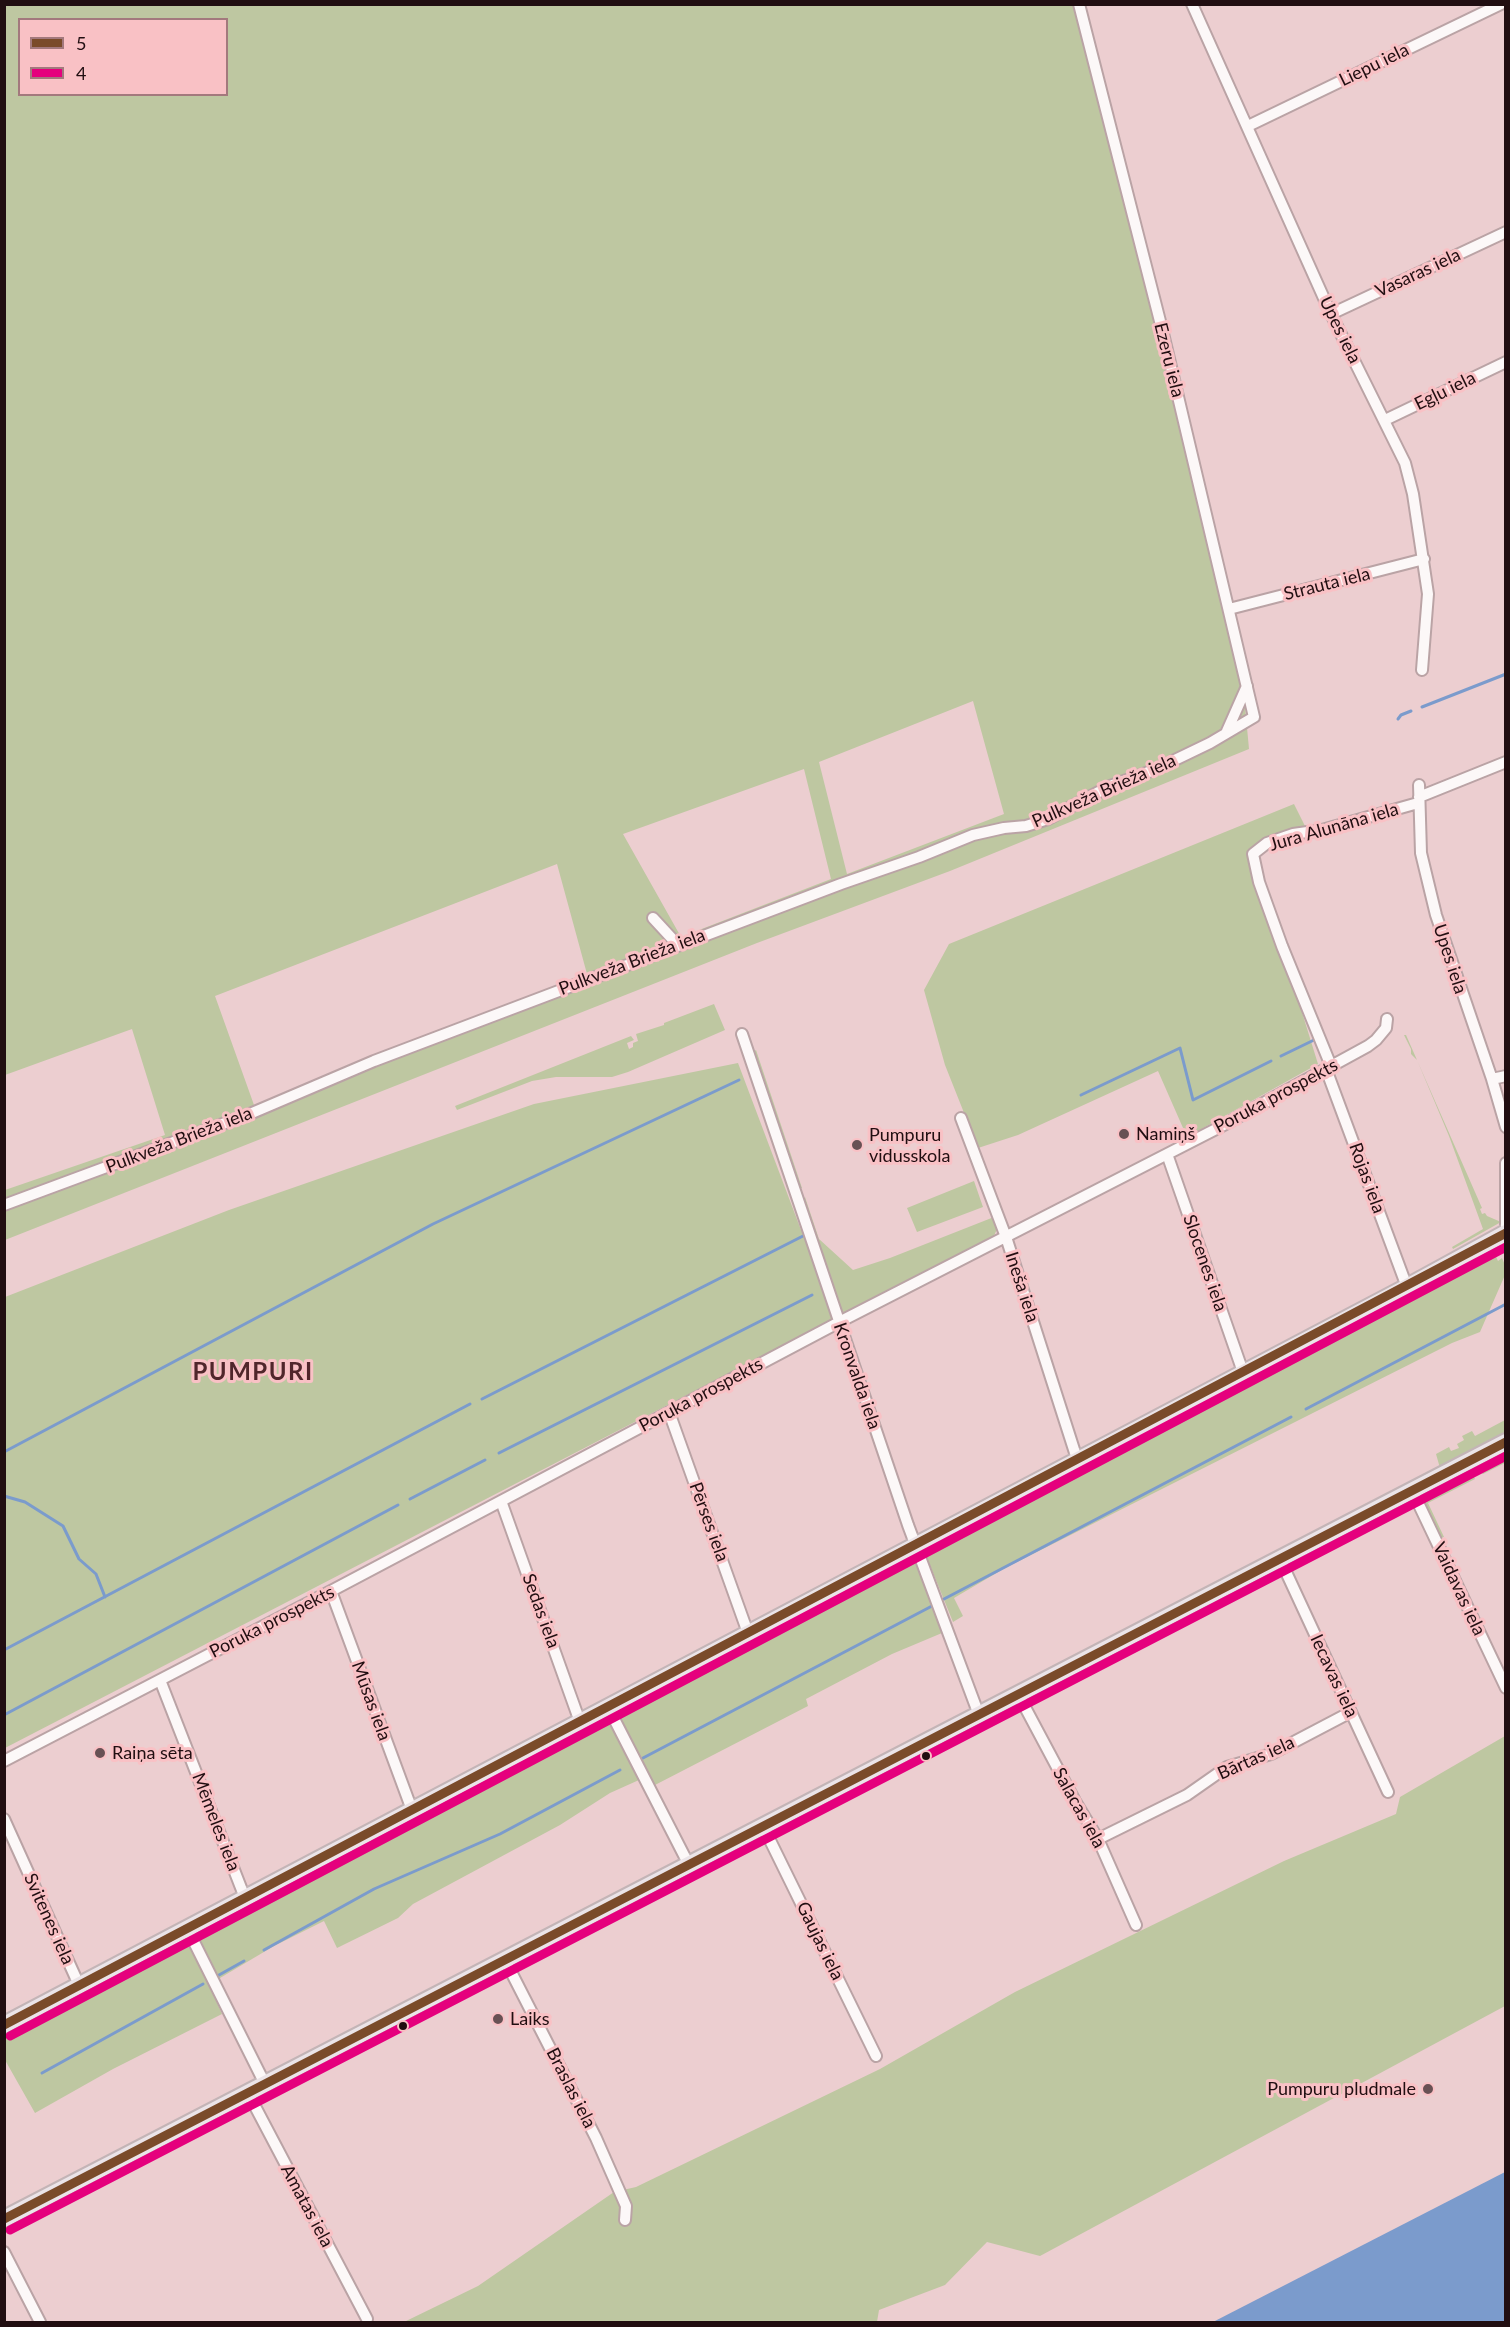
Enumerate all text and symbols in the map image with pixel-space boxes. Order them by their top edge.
legend [18,18,228,96]
text: 5 [76,32,86,54]
street label: Liepu iela [1336,39,1412,91]
text: 4 [76,62,86,84]
street label: Vasaras iela [1372,244,1464,302]
street label: Upes iela [1315,293,1365,367]
street label: Ezeru iela [1149,320,1189,400]
street label: Egļu iela [1411,367,1479,415]
street label: Strauta iela [1282,563,1372,605]
street label: Pulkveža Brieža iela [1029,750,1179,832]
street label: Jura Alunāna iela [1267,798,1401,856]
street label: Upes iela [1429,921,1471,997]
street label: Pulkveža Brieža iela [556,924,708,1000]
street label: Poruka prospekts [1210,1054,1342,1138]
street label: Pulkveža Brieža iela [103,1102,255,1178]
place label: Namiņš [1136,1123,1195,1145]
place label: Pumpuru vidusskola [869,1124,950,1166]
marker: Namiņš [1117,1127,1131,1141]
marker: Pumpuru vidusskola [850,1138,864,1152]
street label: Rojas iela [1344,1140,1390,1216]
street label: Slocenes iela [1178,1212,1232,1314]
street label: Ineša iela [1000,1249,1044,1325]
street label: Kronvalda iela [829,1320,885,1432]
street label: Poruka prospekts [635,1353,767,1437]
district label: PUMPURI [192,1358,314,1386]
street label: Pērses iela [685,1479,733,1565]
street label: Vaidavas iela [1428,1539,1490,1639]
street label: Sedas iela [518,1571,564,1651]
street label: Poruka prospekts [206,1581,338,1663]
street label: Iecavas iela [1305,1631,1363,1721]
street label: Mūsas iela [347,1658,395,1744]
street label: Bārtas iela [1214,1731,1298,1785]
place label: Raiņa sēta [112,1742,193,1764]
marker: Raiņa sēta [93,1746,107,1760]
unlabelled marker [920,1750,932,1762]
street label: Salacas iela [1048,1764,1110,1852]
street label: Mēmeles iela [187,1770,245,1874]
street label: Svitenes iela [19,1870,79,1968]
street label: Gaujas iela [792,1898,848,1984]
place label: Laiks [510,2008,549,2030]
marker: Laiks [491,2012,505,2026]
unlabelled marker [397,2020,409,2032]
street label: Braslas iela [542,2044,600,2132]
place label: Pumpuru pludmale [1267,2078,1416,2100]
marker: Pumpuru pludmale [1421,2082,1435,2096]
street label: Amatas iela [276,2161,338,2251]

